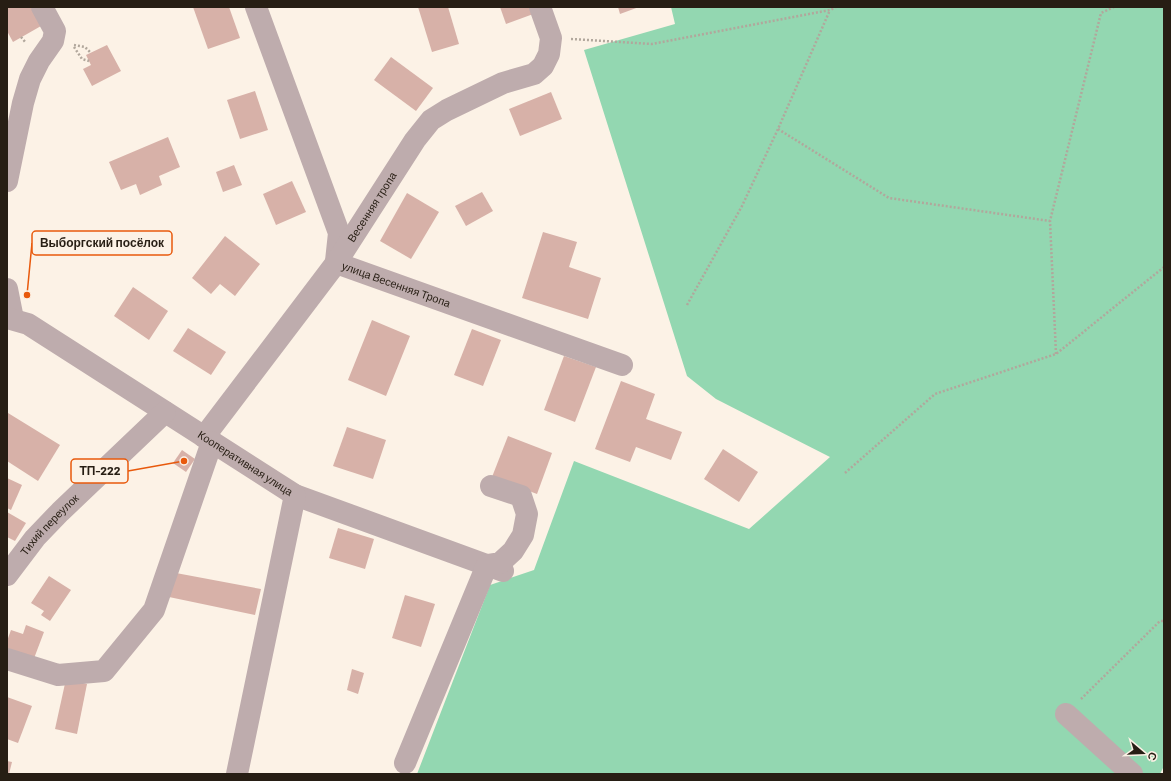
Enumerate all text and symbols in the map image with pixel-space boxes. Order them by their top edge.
street label: Весенняя тропа [344,168,399,244]
callout: Выборгский посёлок [32,231,172,255]
text: Выборгский посёлок [40,235,165,250]
street label: улица Весенняя Тропа [340,259,453,310]
street label: Кооперативная улица [196,428,296,499]
callout: ТП-222 [71,459,128,483]
text: ТП-222 [79,463,121,477]
street label: Тихий переулок [17,491,81,558]
north arrow [1123,733,1163,773]
text: С [1145,751,1160,762]

